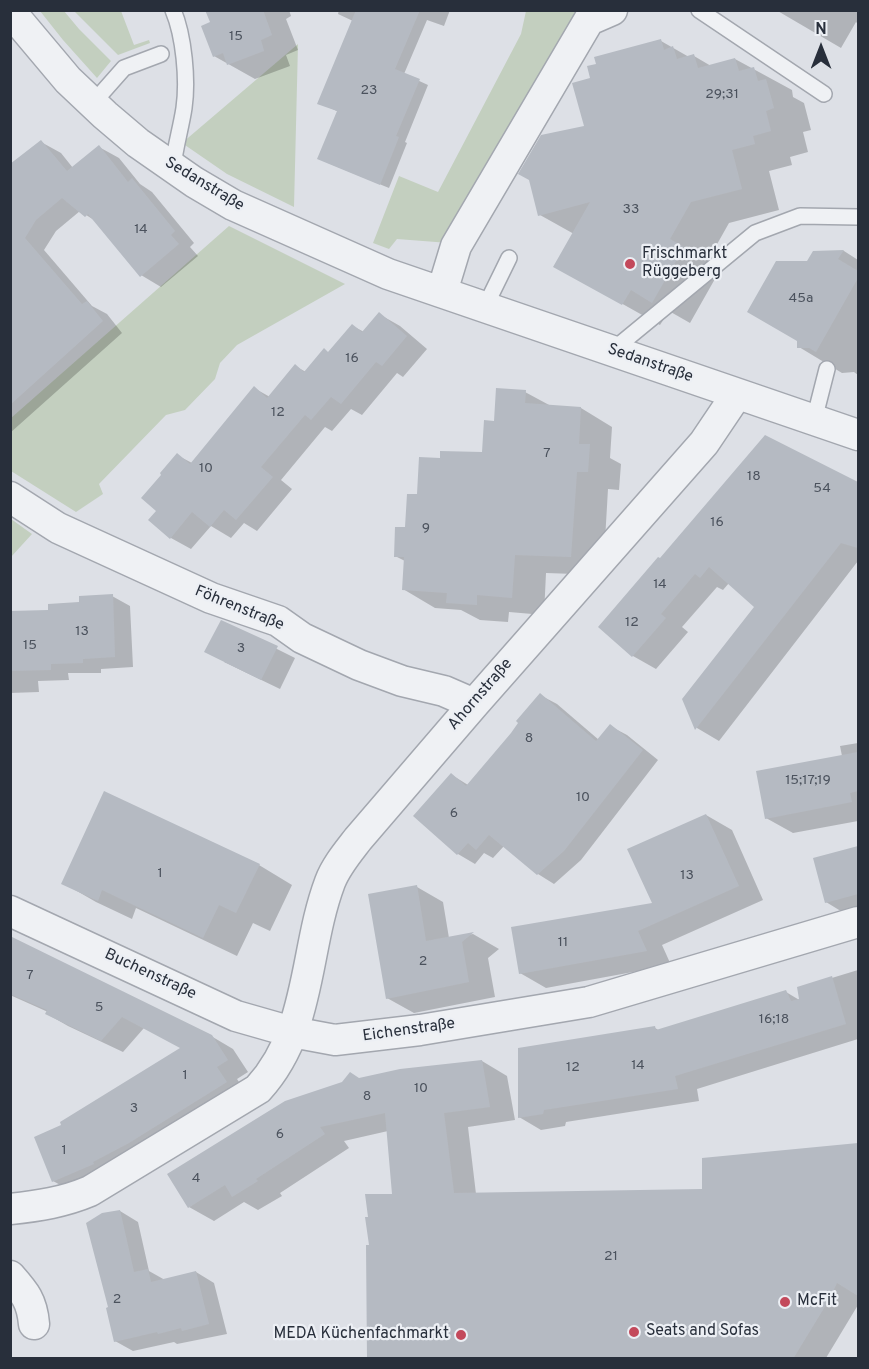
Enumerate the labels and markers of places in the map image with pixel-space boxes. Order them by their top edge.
place label: Frischmarkt Rüggeberg [642,245,727,283]
marker: Frischmarkt Rüggeberg [623,257,637,271]
place label: McFit [797,1292,837,1312]
marker: McFit [778,1295,792,1309]
place label: Seats and Sofas [646,1322,759,1342]
place label: MEDA Küchenfachmarkt [273,1325,449,1345]
marker: Seats and Sofas [627,1325,641,1339]
marker: MEDA Küchenfachmarkt [454,1328,468,1342]

